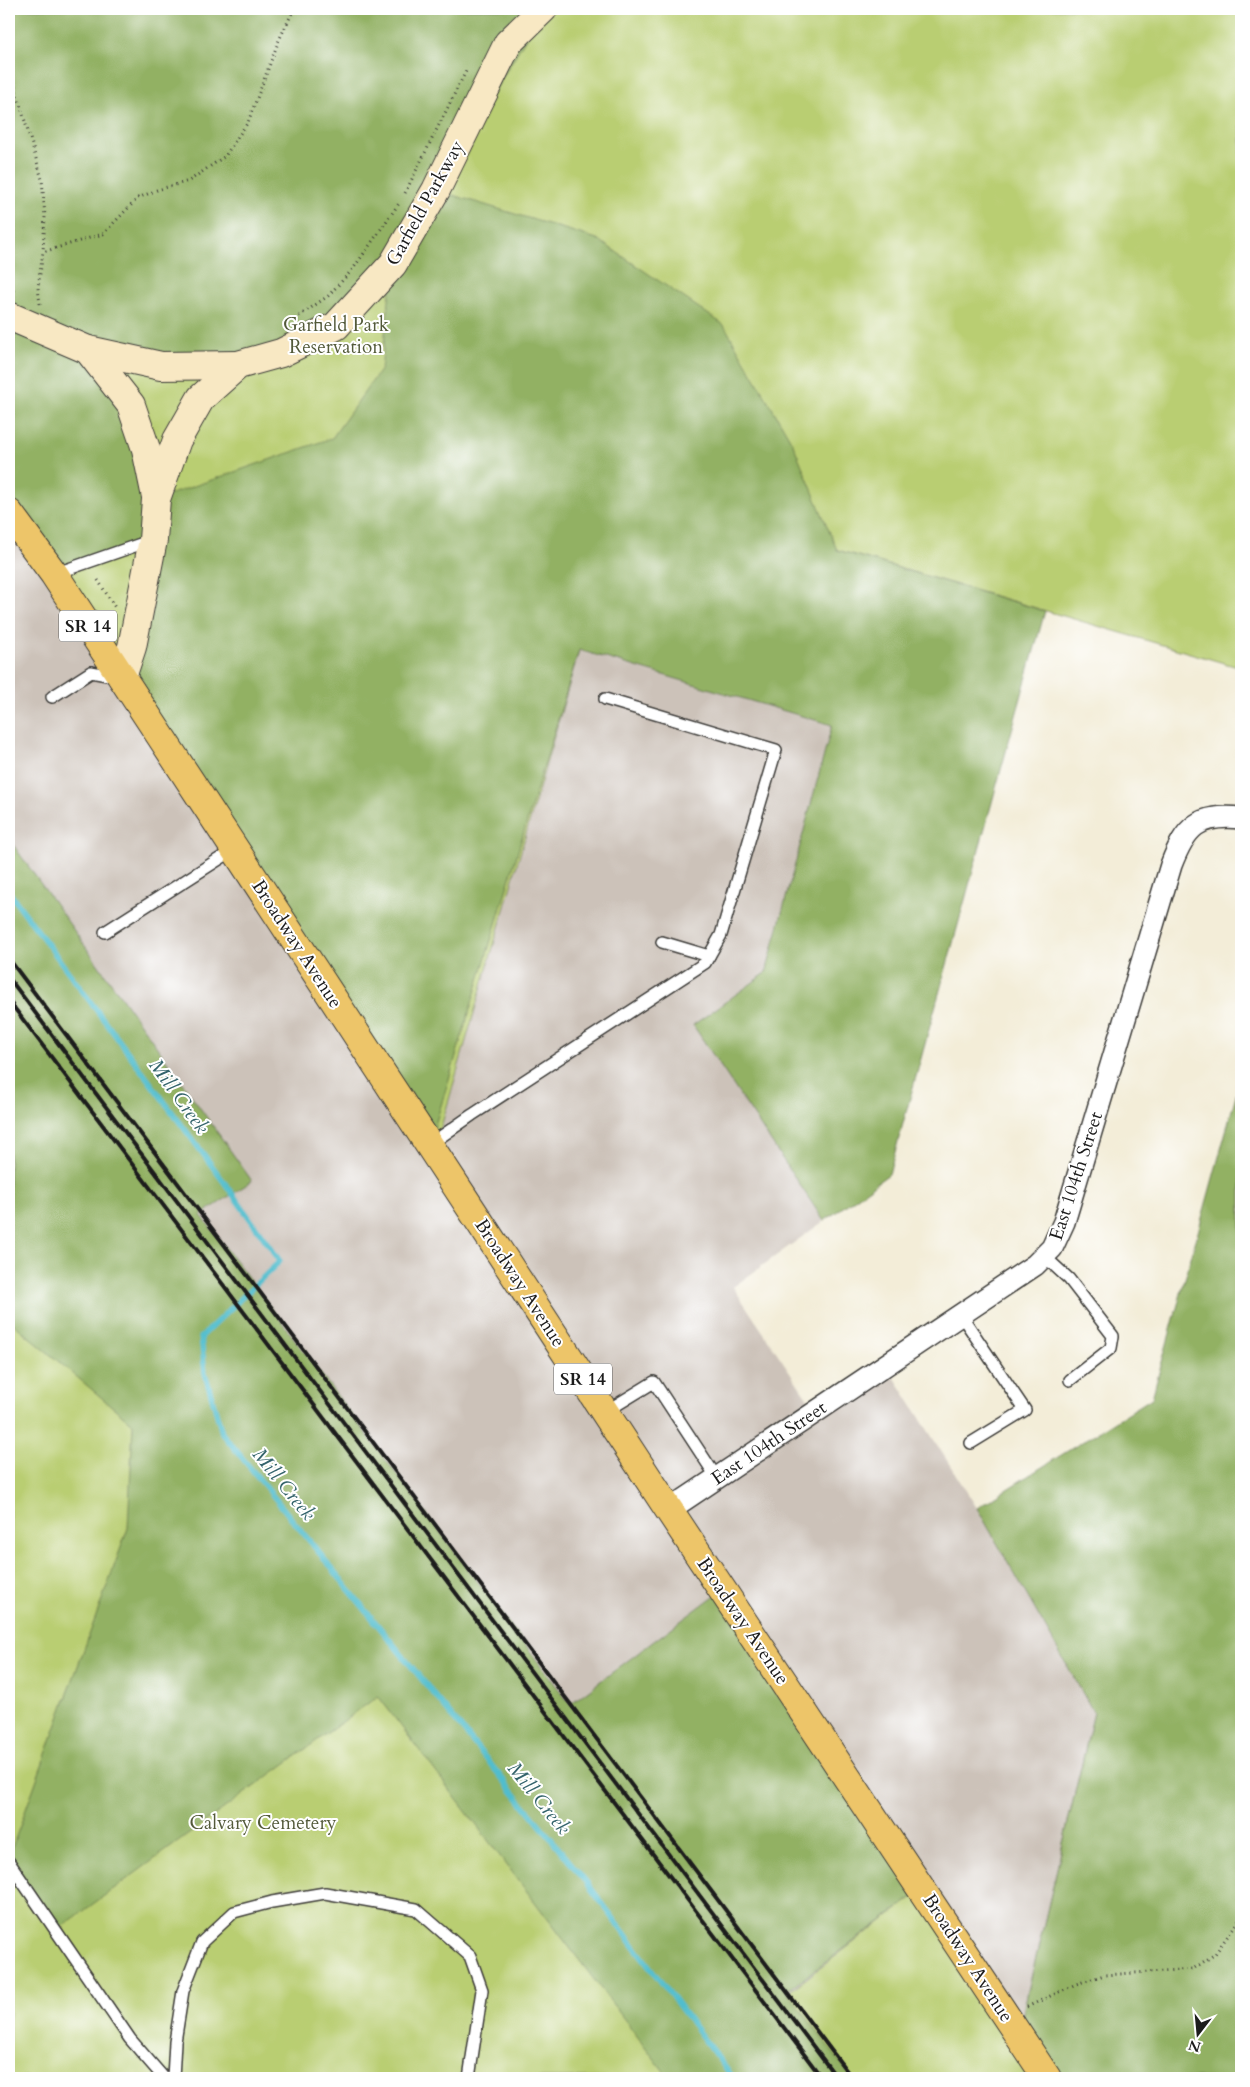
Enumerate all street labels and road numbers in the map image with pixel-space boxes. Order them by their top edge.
street label: Garfield Parkway [380,136,470,270]
road number: SR 14 [59,610,117,642]
street label: Broadway Avenue [246,875,348,1013]
street label: East 104th Street [1043,1108,1109,1244]
street label: Broadway Avenue [469,1214,571,1352]
road number: SR 14 [554,1364,612,1395]
street label: East 104th Street [706,1395,832,1491]
street label: Broadway Avenue [691,1552,795,1690]
street label: Broadway Avenue [917,1889,1019,2027]

